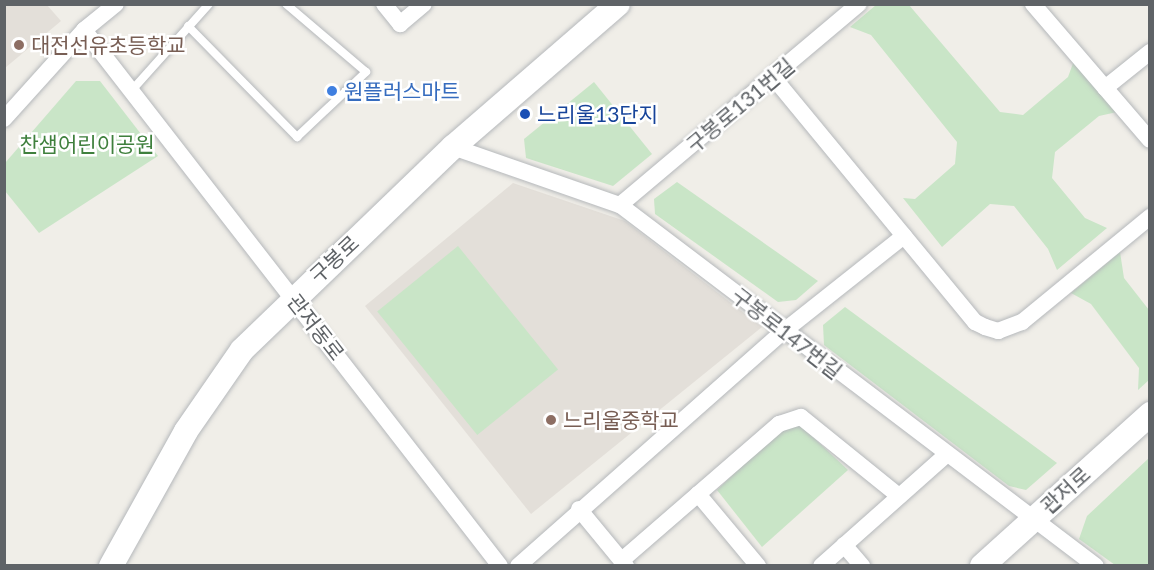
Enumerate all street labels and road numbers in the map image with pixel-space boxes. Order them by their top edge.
street label: 구봉로131번길 [681,53,799,157]
street label: 구봉로 [304,230,364,288]
street label: 구봉로147번길 [727,282,847,384]
street label: 관저동로 [282,289,350,365]
street label: 관저로 [1035,461,1095,519]

